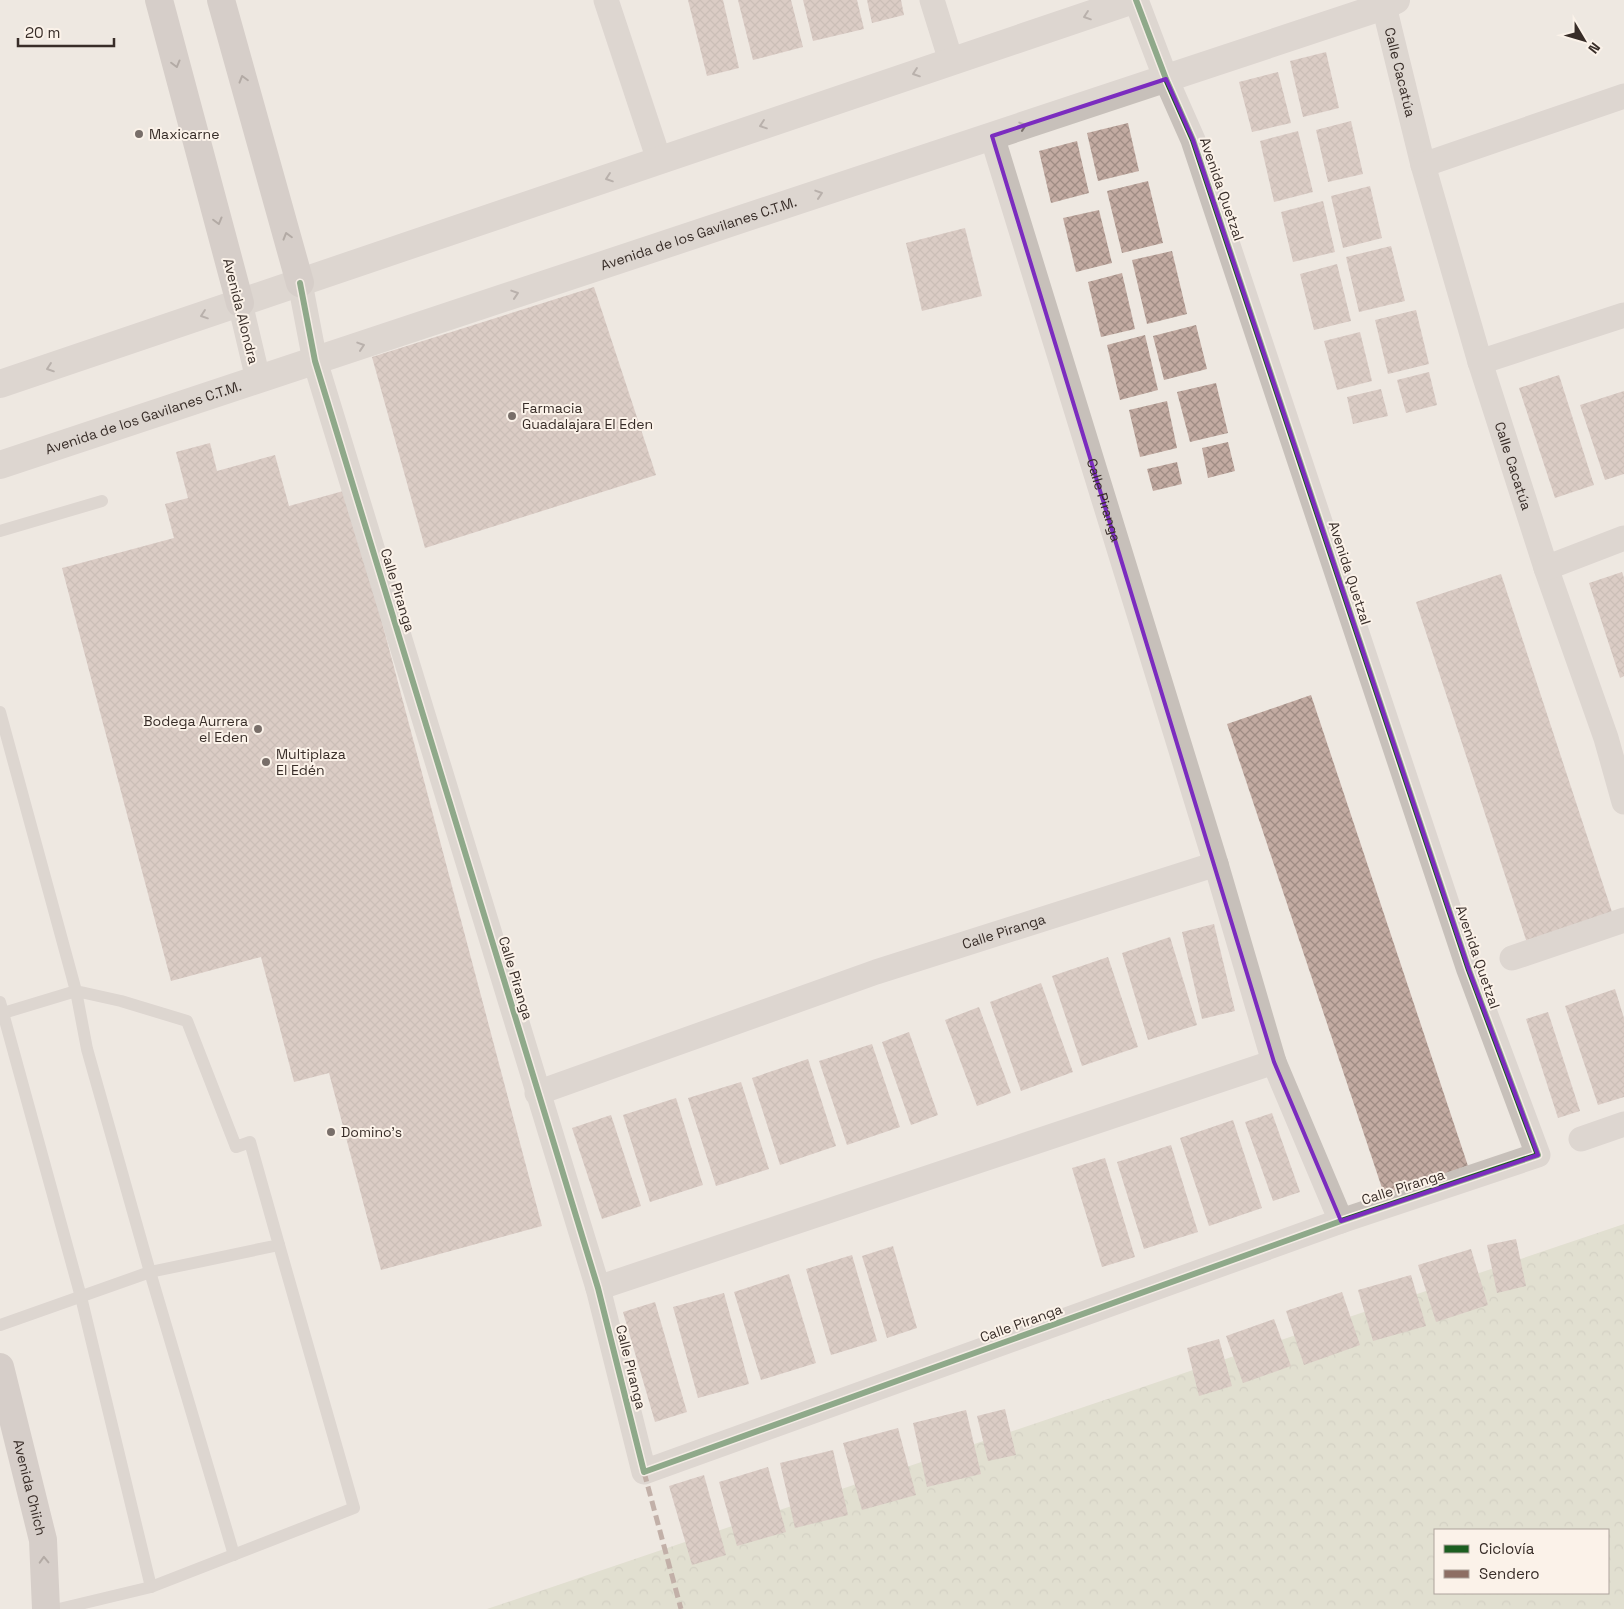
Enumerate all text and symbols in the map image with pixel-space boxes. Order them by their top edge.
one-way arrow [1083,10,1092,20]
scale bar [18,15,114,47]
north arrow [1559,15,1609,65]
text: 20 m [25,23,60,42]
street label: Calle Cacatúa [1381,25,1420,119]
text: N [1584,39,1604,57]
one-way arrow [170,60,181,68]
one-way arrow [913,67,921,77]
one-way arrow [238,75,249,84]
one-way arrow [759,120,767,130]
one-way arrow [1018,122,1027,132]
place label: Maxicarne [149,125,219,143]
marker: Maxicarne [133,128,145,140]
street label: Avenida Quetzal [1196,135,1248,243]
one-way arrow [605,172,613,182]
one-way arrow [814,189,822,199]
street label: Avenida de los Gavilanes C.T.M. [598,192,799,274]
one-way arrow [213,216,223,224]
one-way arrow [282,232,292,240]
street label: Avenida Alondra [219,256,263,366]
one-way arrow [510,290,519,300]
one-way arrow [200,310,208,320]
one-way arrow [356,341,365,351]
one-way arrow [46,362,55,372]
street label: Avenida de los Gavilanes C.T.M. [43,377,244,458]
place label: Farmacia Guadalajara El Eden [522,399,653,433]
marker: Farmacia Guadalajara El Eden [506,410,518,422]
street label: Calle Cacatúa [1491,420,1536,512]
street label: Calle Piranga [1083,456,1125,544]
street label: Avenida Quetzal [1325,519,1375,627]
street label: Calle Piranga [377,546,419,634]
place label: Bodega Aurrera el Eden [143,712,248,746]
marker: Bodega Aurrera el Eden [252,723,264,735]
place label: Multiplaza El Edén [276,745,346,779]
marker: Multiplaza El Edén [260,756,272,768]
street label: Avenida Quetzal [1452,903,1504,1011]
street label: Calle Piranga [960,910,1048,953]
street label: Calle Piranga [495,934,537,1022]
place label: Domino's [341,1123,402,1141]
marker: Domino's [325,1126,337,1138]
street label: Calle Piranga [1359,1165,1447,1209]
street label: Calle Piranga [977,1300,1065,1346]
street label: Calle Piranga [612,1323,650,1411]
street label: Avenida Chiich [9,1437,51,1537]
legend [1434,1529,1609,1594]
text: Ciclovía [1479,1539,1535,1558]
one-way arrow [39,1556,49,1564]
text: Sendero [1479,1564,1539,1583]

